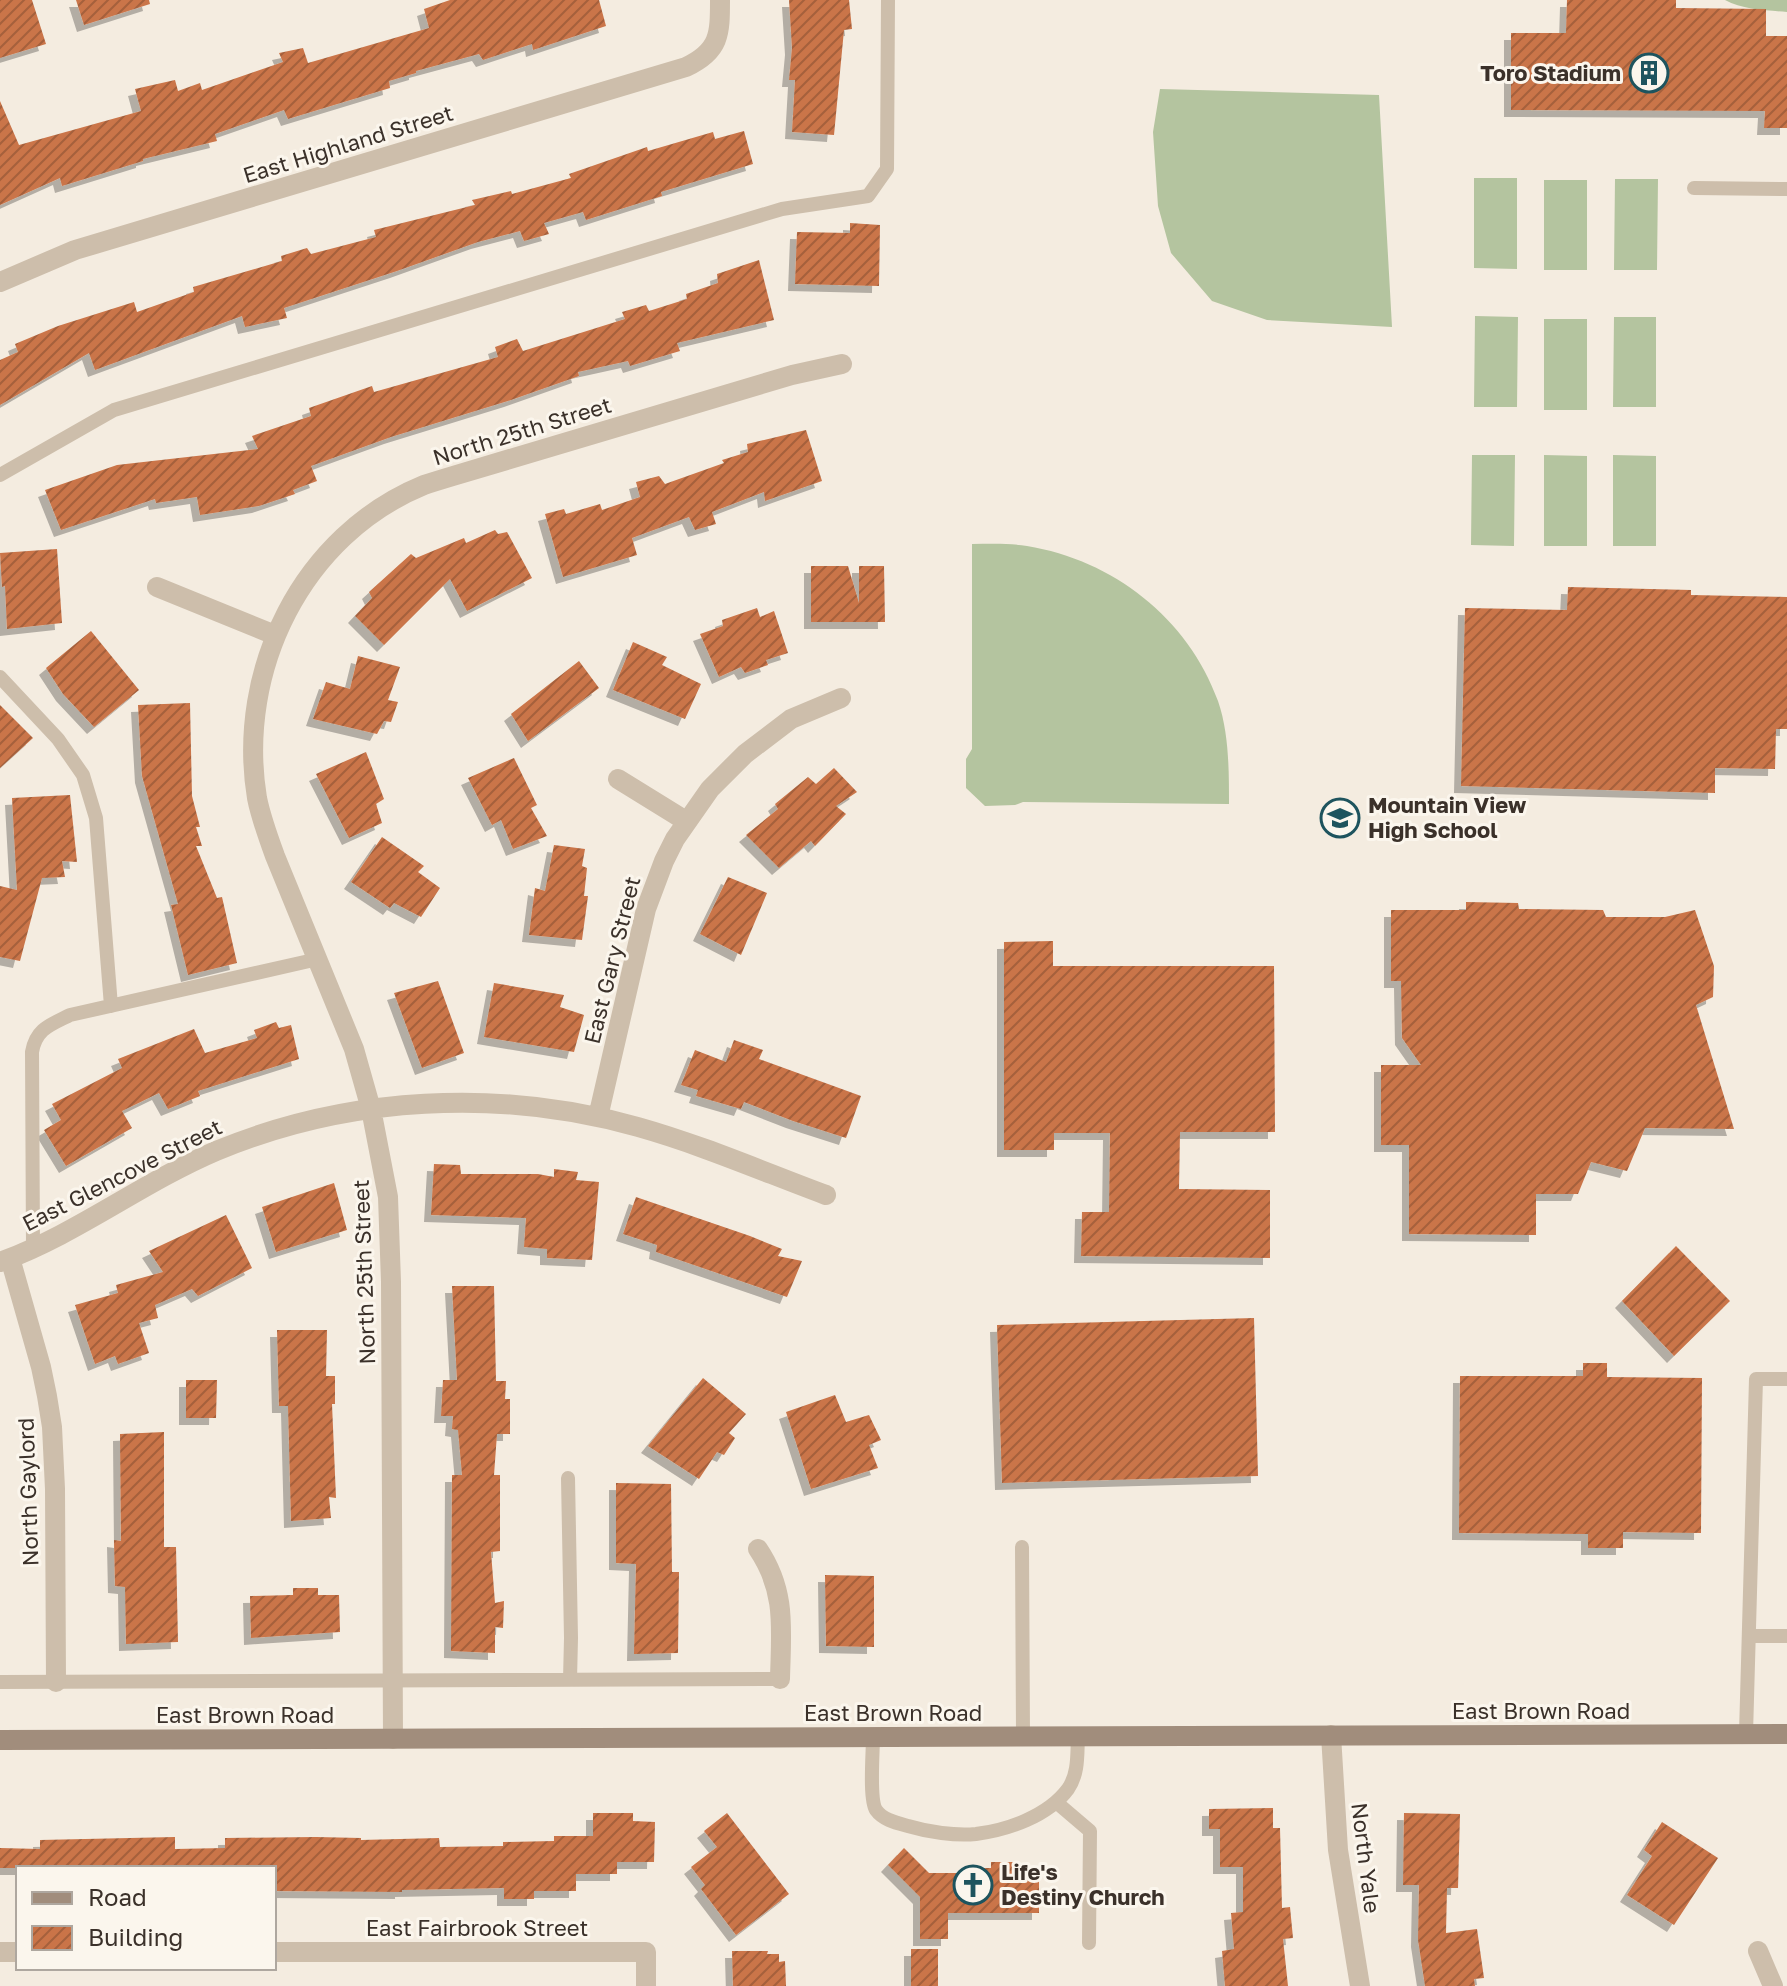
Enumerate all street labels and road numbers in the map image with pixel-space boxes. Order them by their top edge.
street label: East Highland Street [239,99,456,188]
street label: North 25th Street [429,391,614,471]
street label: East Gary Street [578,873,645,1046]
street label: East Glencove Street [18,1113,226,1237]
street label: North 25th Street [347,1179,380,1365]
street label: North Gaylord [11,1417,44,1567]
street label: East Brown Road [1452,1697,1630,1724]
street label: East Brown Road [804,1699,982,1726]
street label: East Brown Road [156,1701,334,1728]
street label: North Yale [1346,1801,1387,1915]
street label: East Fairbrook Street [366,1914,588,1941]

